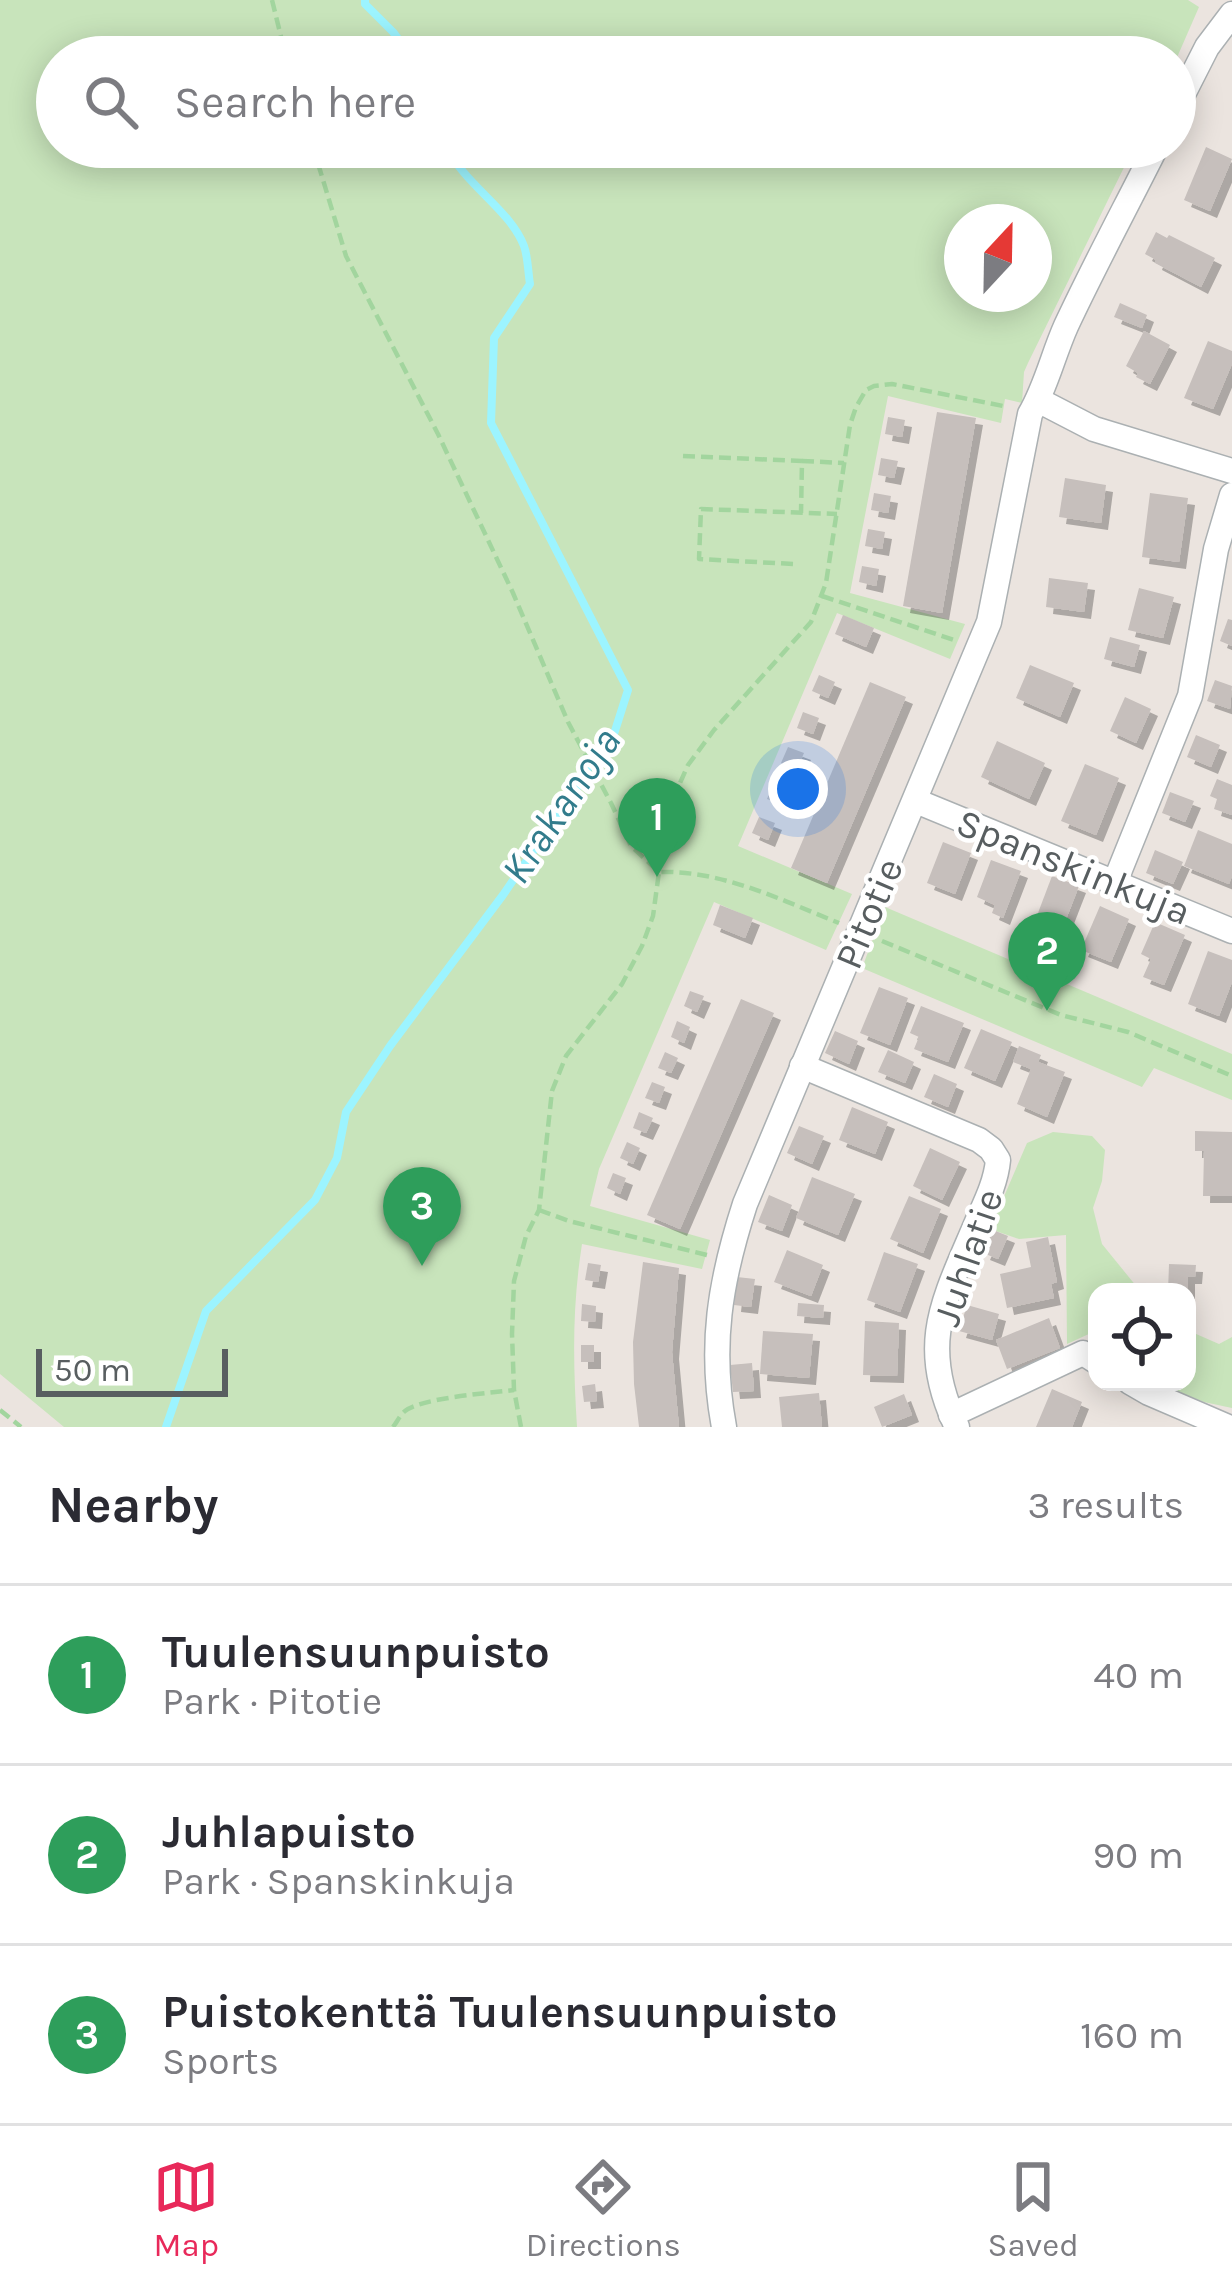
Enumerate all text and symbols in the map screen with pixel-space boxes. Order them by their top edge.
search box [36,36,1196,168]
icon: search [78,69,144,135]
text: Search here [174,76,416,128]
north arrow [944,204,1052,312]
water label: Krakanoja [490,718,631,893]
your location [768,759,828,819]
pin: 1 [618,778,696,877]
street label: Spanskinkuja [950,799,1197,935]
street label: Pitotie [825,851,913,976]
pin: 2 [1008,912,1086,1011]
pin: 3 [383,1167,461,1266]
street label: Juhlatie [923,1183,1013,1332]
map controls [1088,1283,1196,1391]
button: locate [1088,1283,1196,1391]
scale bar [36,1343,228,1396]
text: 50 m [54,1351,131,1389]
text: Nearby [48,1475,218,1535]
text: 3 results [1027,1482,1184,1528]
text: Tuulensuunpuisto [162,1626,550,1678]
text: 1 [80,1652,94,1698]
text: 40 m [1093,1652,1184,1698]
text: Park · Pitotie [162,1678,382,1724]
text: Juhlapuisto [162,1806,416,1858]
text: 2 [75,1832,99,1878]
text: 90 m [1092,1832,1184,1878]
text: Park · Spanskinkuja [162,1858,515,1904]
text: Puistokenttä Tuulensuunpuisto [162,1986,838,2038]
text: 3 [75,2012,99,2058]
text: 160 m [1080,2012,1184,2058]
text: Sports [162,2038,279,2084]
tab: Map [153,2154,219,2264]
tab: Directions [526,2154,681,2264]
tab: Saved [988,2154,1079,2264]

